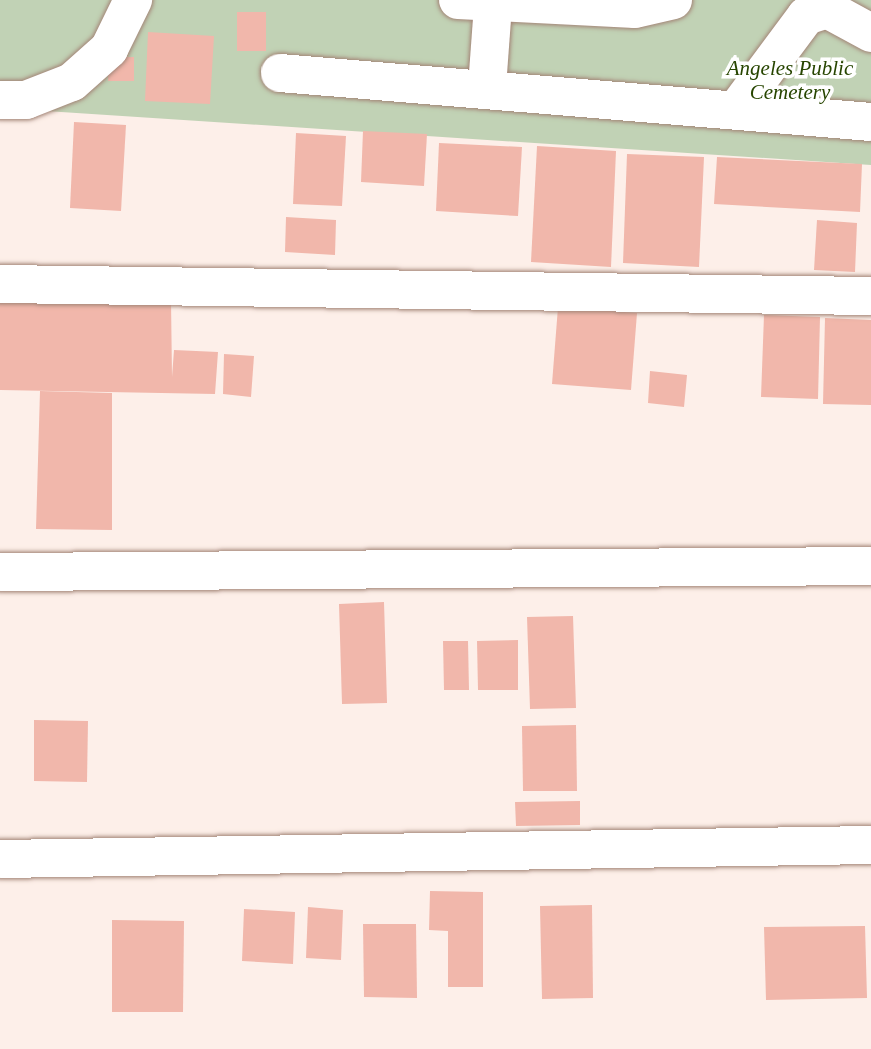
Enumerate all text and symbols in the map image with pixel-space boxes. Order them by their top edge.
park label: Angeles Public Cemetery [727,55,853,105]

